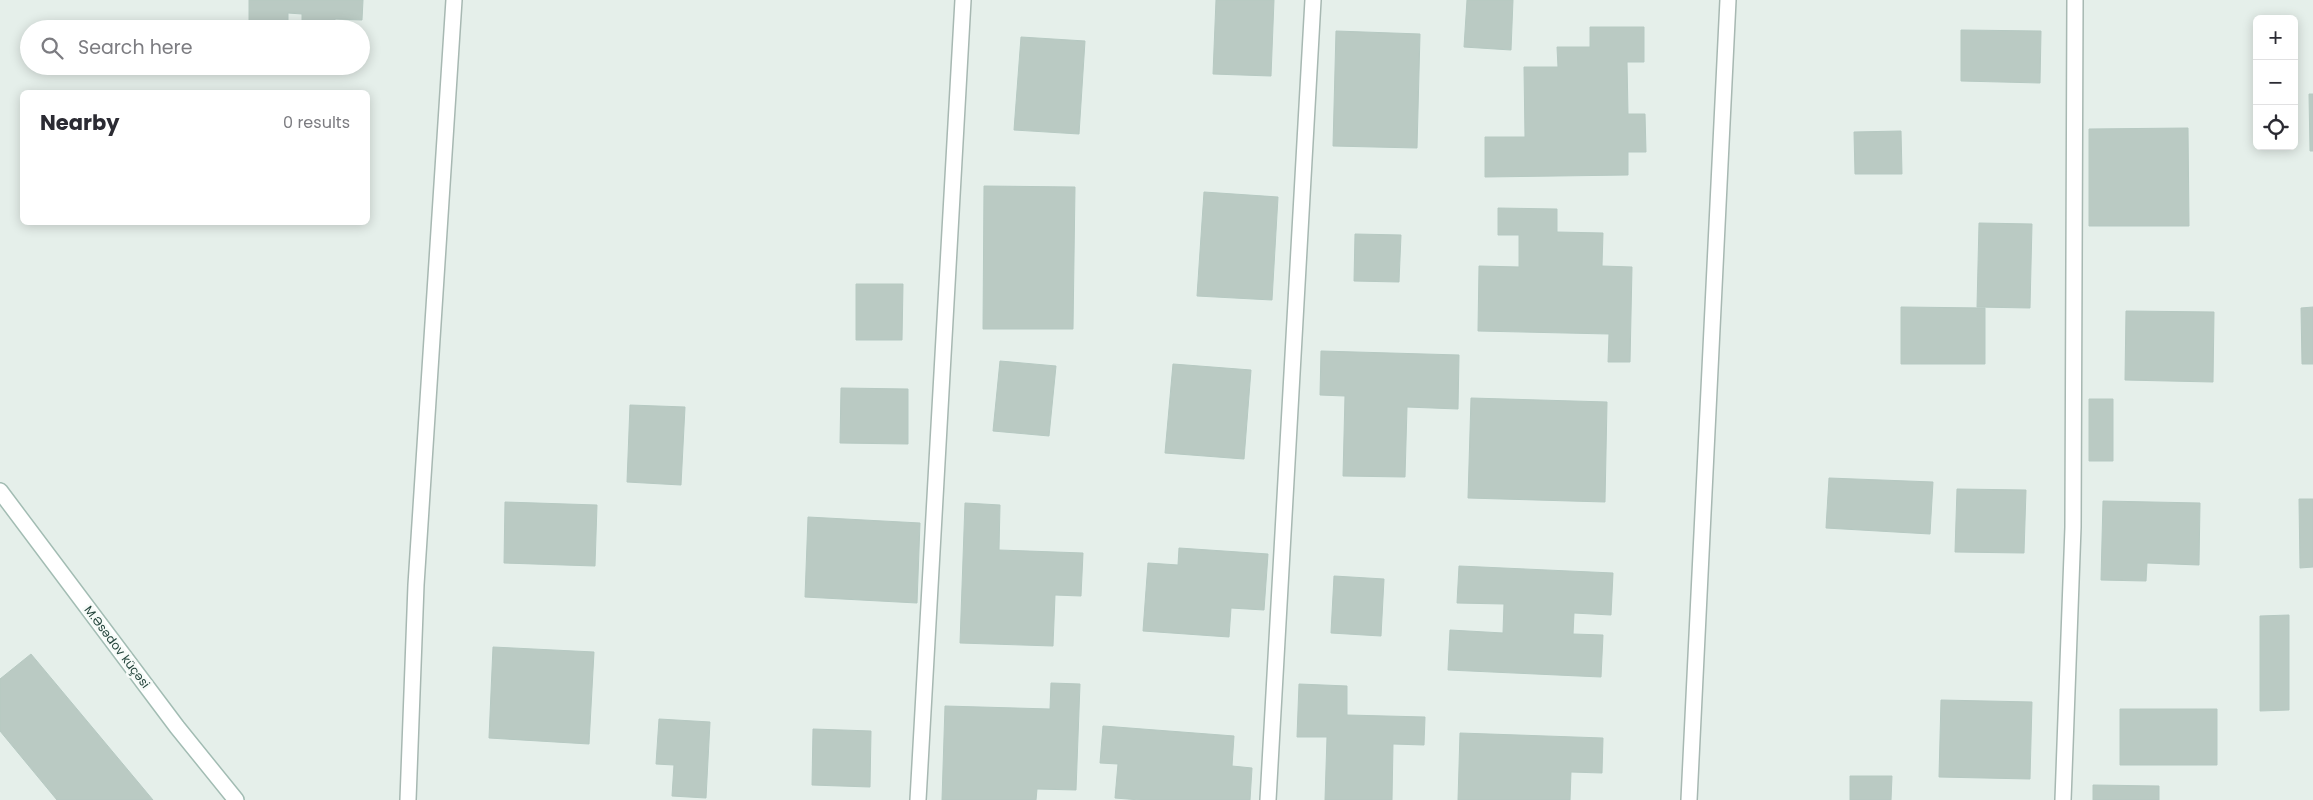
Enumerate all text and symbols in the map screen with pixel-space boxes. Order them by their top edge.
map controls [2253,15,2298,150]
button: + [2253,15,2298,60]
search box [20,20,370,75]
icon: search [38,34,66,62]
text: Search here [78,34,192,61]
button: − [2253,60,2298,105]
button: locate [2253,105,2298,150]
text: Nearby [40,108,120,137]
text: 0 results [283,111,350,134]
street label: M.Əsədov küçəsi [81,602,154,692]

